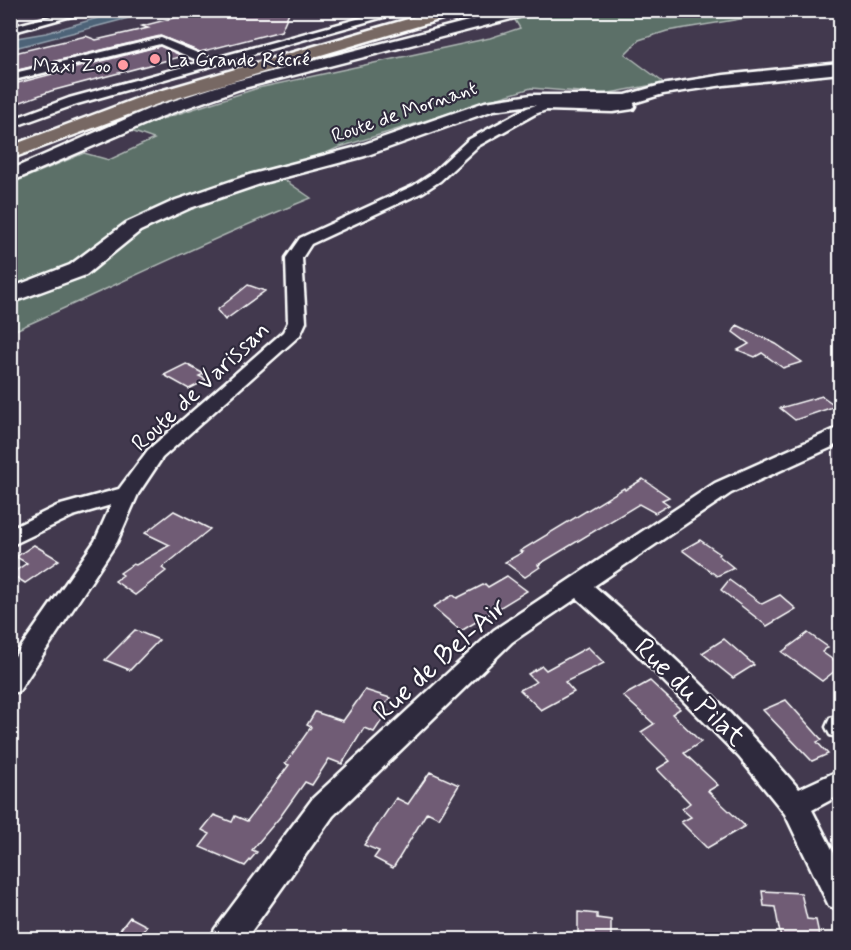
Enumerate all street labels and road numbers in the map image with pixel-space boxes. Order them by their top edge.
street label: Route de Mornant [328,75,481,150]
street label: Route de Varissan [125,315,277,459]
street label: Rue de Bel-Air [366,590,516,730]
street label: Rue du Pilat [625,630,754,756]

